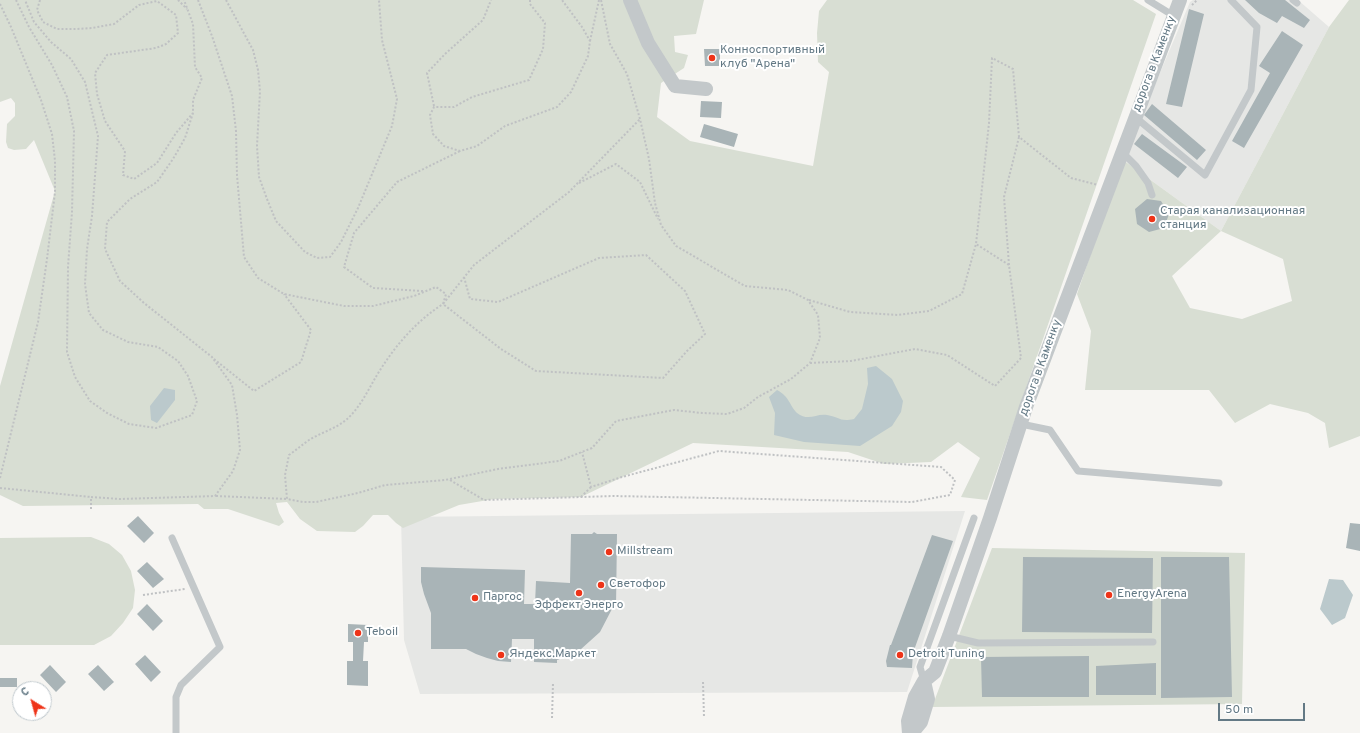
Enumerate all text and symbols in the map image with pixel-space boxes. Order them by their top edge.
street label: дорога в Каменку [1130,14,1180,114]
place label: Конноспортивный клуб "Арена" [720,44,825,72]
marker: Конноспортивный клуб "Арена" [707,53,717,63]
place label: Старая канализационная станция [1160,205,1305,233]
marker: Старая канализационная станция [1147,214,1157,224]
street label: дорога в Каменку [1017,318,1065,418]
place label: Millstream [617,545,673,559]
marker: Millstream [604,547,614,557]
place label: Светофор [609,578,666,592]
marker: Светофор [596,580,606,590]
marker: Эффект Энерго [574,588,584,598]
place label: EnergyArena [1117,588,1187,602]
marker: EnergyArena [1104,590,1114,600]
place label: Паргос [483,591,522,605]
marker: Паргос [470,593,480,603]
place label: Эффект Энерго [534,599,624,613]
place label: Teboil [366,626,398,640]
marker: Teboil [353,628,363,638]
place label: Яндекс.Маркет [509,648,596,662]
place label: Detroit Tuning [908,648,985,662]
marker: Яндекс.Маркет [496,650,506,660]
marker: Detroit Tuning [895,650,905,660]
north arrow [12,681,52,721]
text: С [18,685,32,700]
scale bar [1220,695,1307,721]
text: 50 m [1225,702,1253,718]

